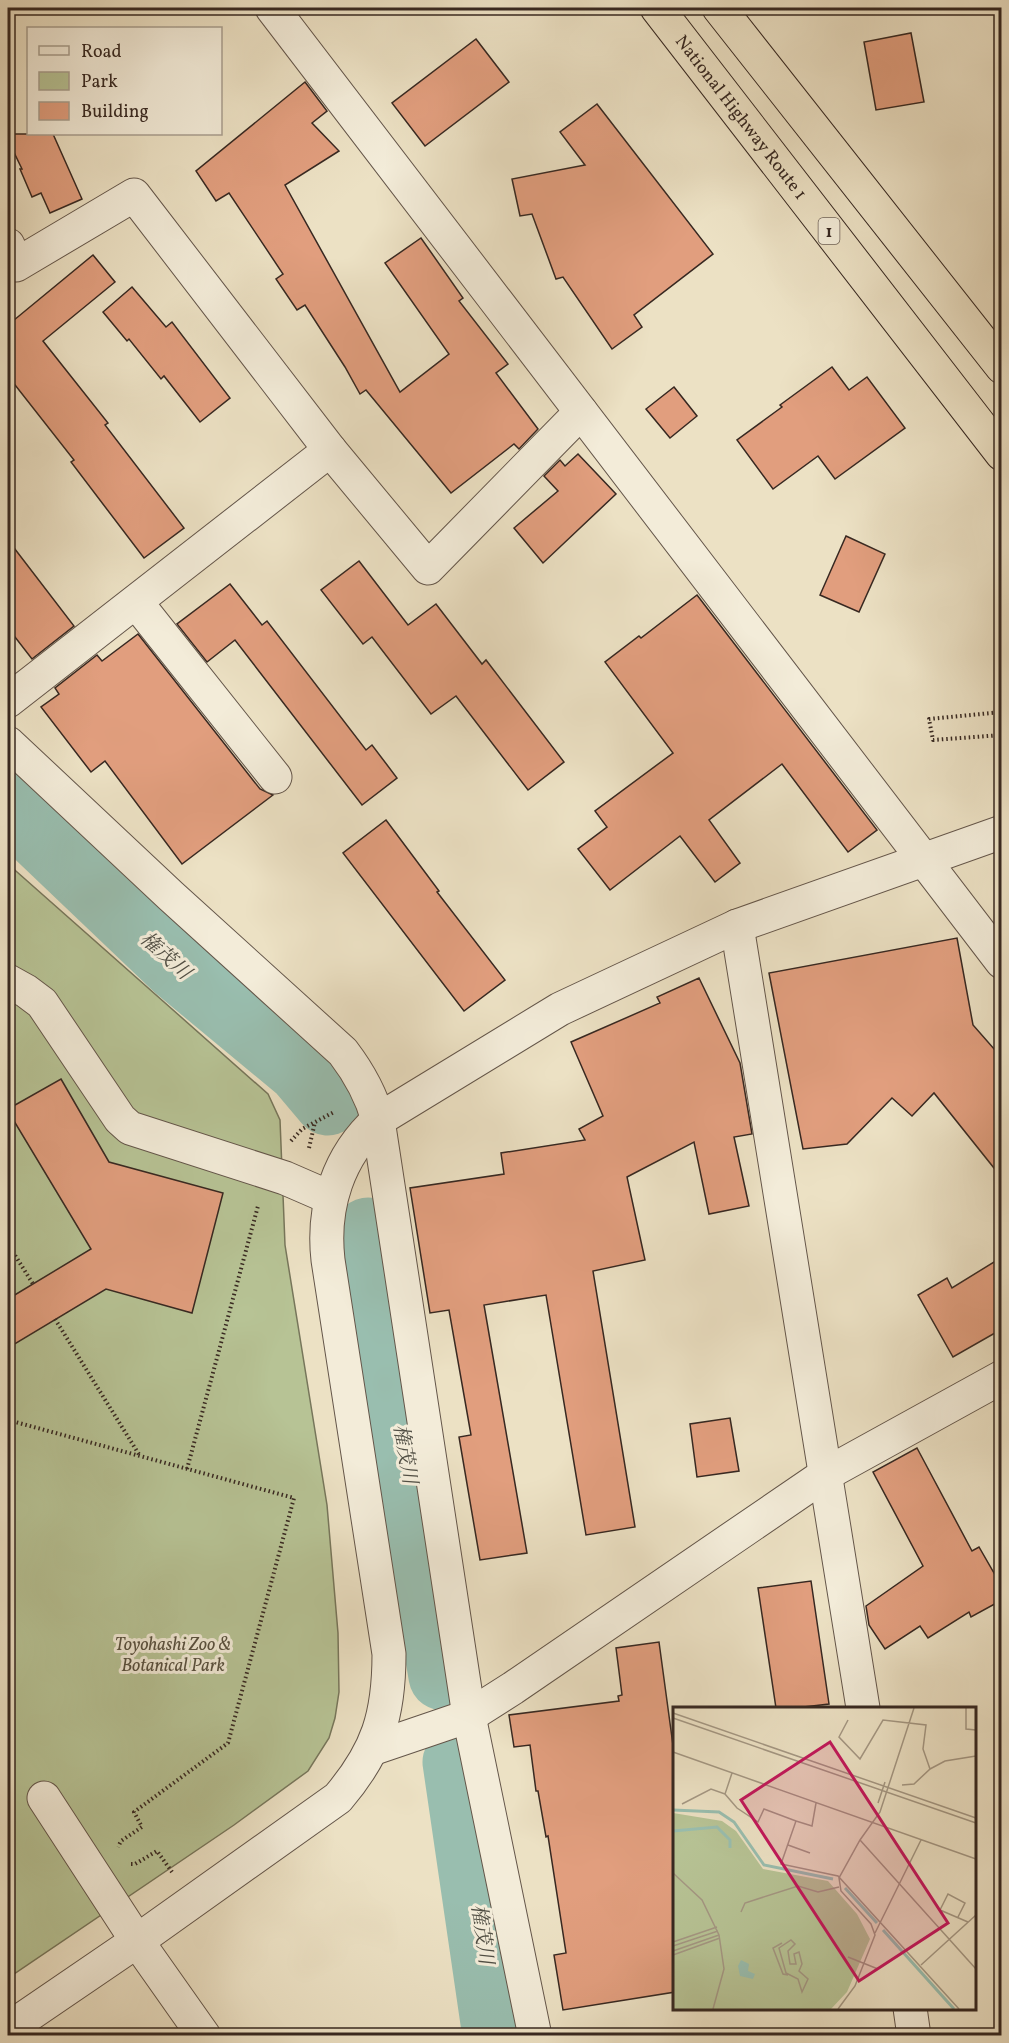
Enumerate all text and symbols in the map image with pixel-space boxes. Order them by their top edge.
legend [27,27,222,135]
street label: National Highway Route 1 [668,30,812,206]
text: Road [81,40,122,65]
text: Park [81,70,118,95]
text: Building [81,100,149,125]
road number: 1 [818,218,840,244]
water label: 権茂川 [133,926,198,988]
water label: 権茂川 [385,1422,423,1488]
park label: Toyohashi Zoo & Botanical Park [115,1633,231,1679]
inset map [673,1707,976,2010]
water label: 権茂川 [463,1903,499,1968]

